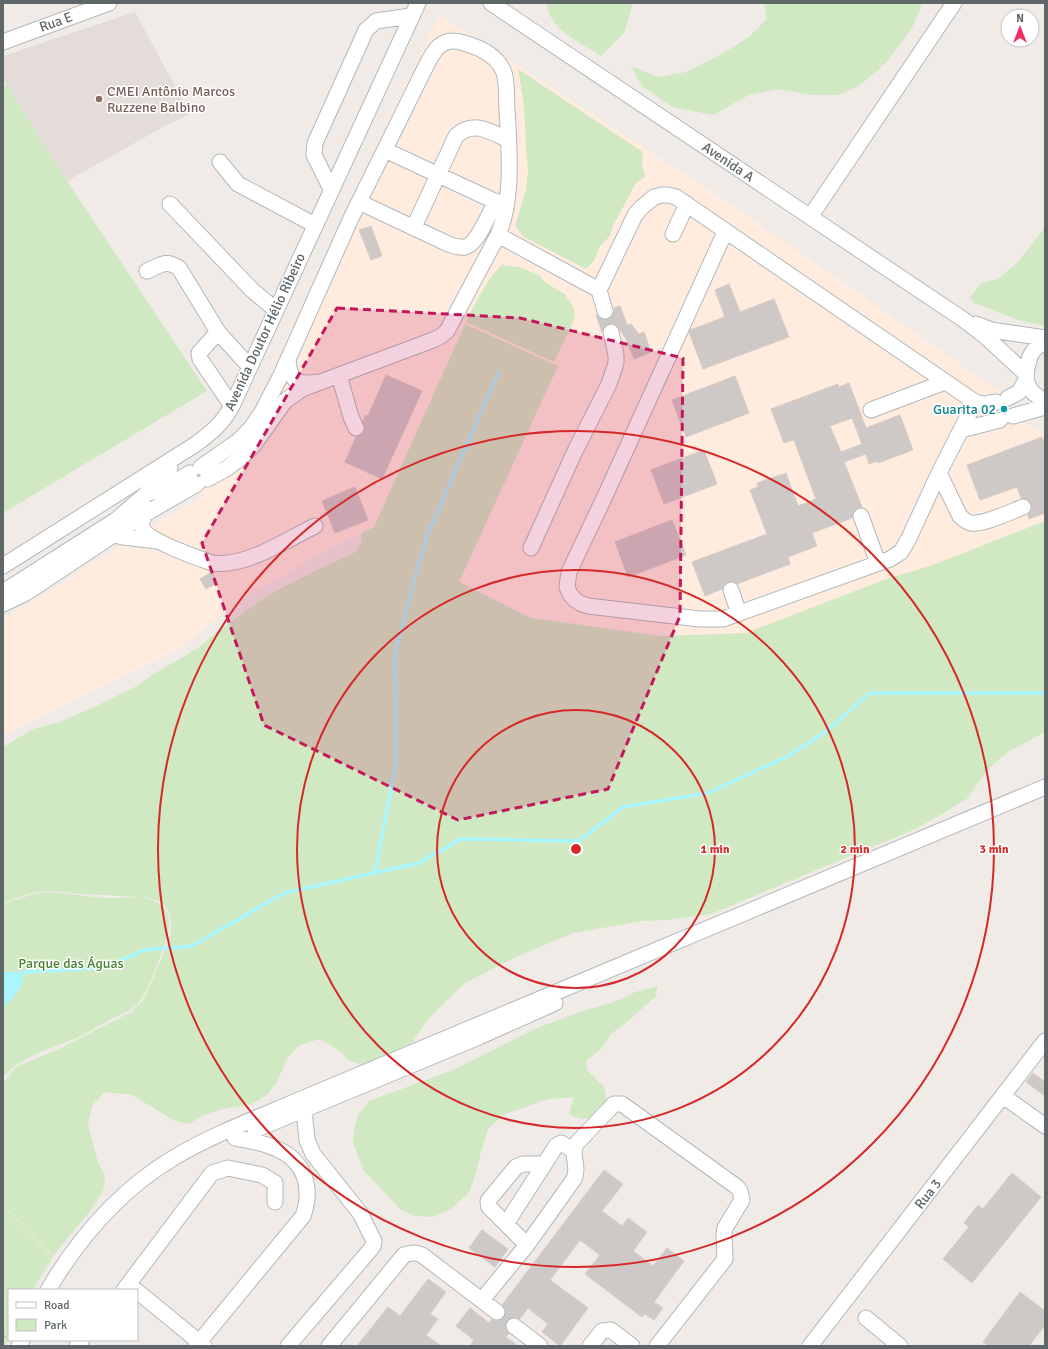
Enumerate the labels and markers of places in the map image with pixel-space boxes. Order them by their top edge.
place label: CMEI Antônio Marcos Ruzzene Balbino [107,83,235,116]
marker: CMEI Antônio Marcos Ruzzene Balbino [94,94,104,104]
place label: Guarita 02 [933,401,996,418]
marker: Guarita 02 [999,404,1009,414]
centre of rings [569,842,583,856]

